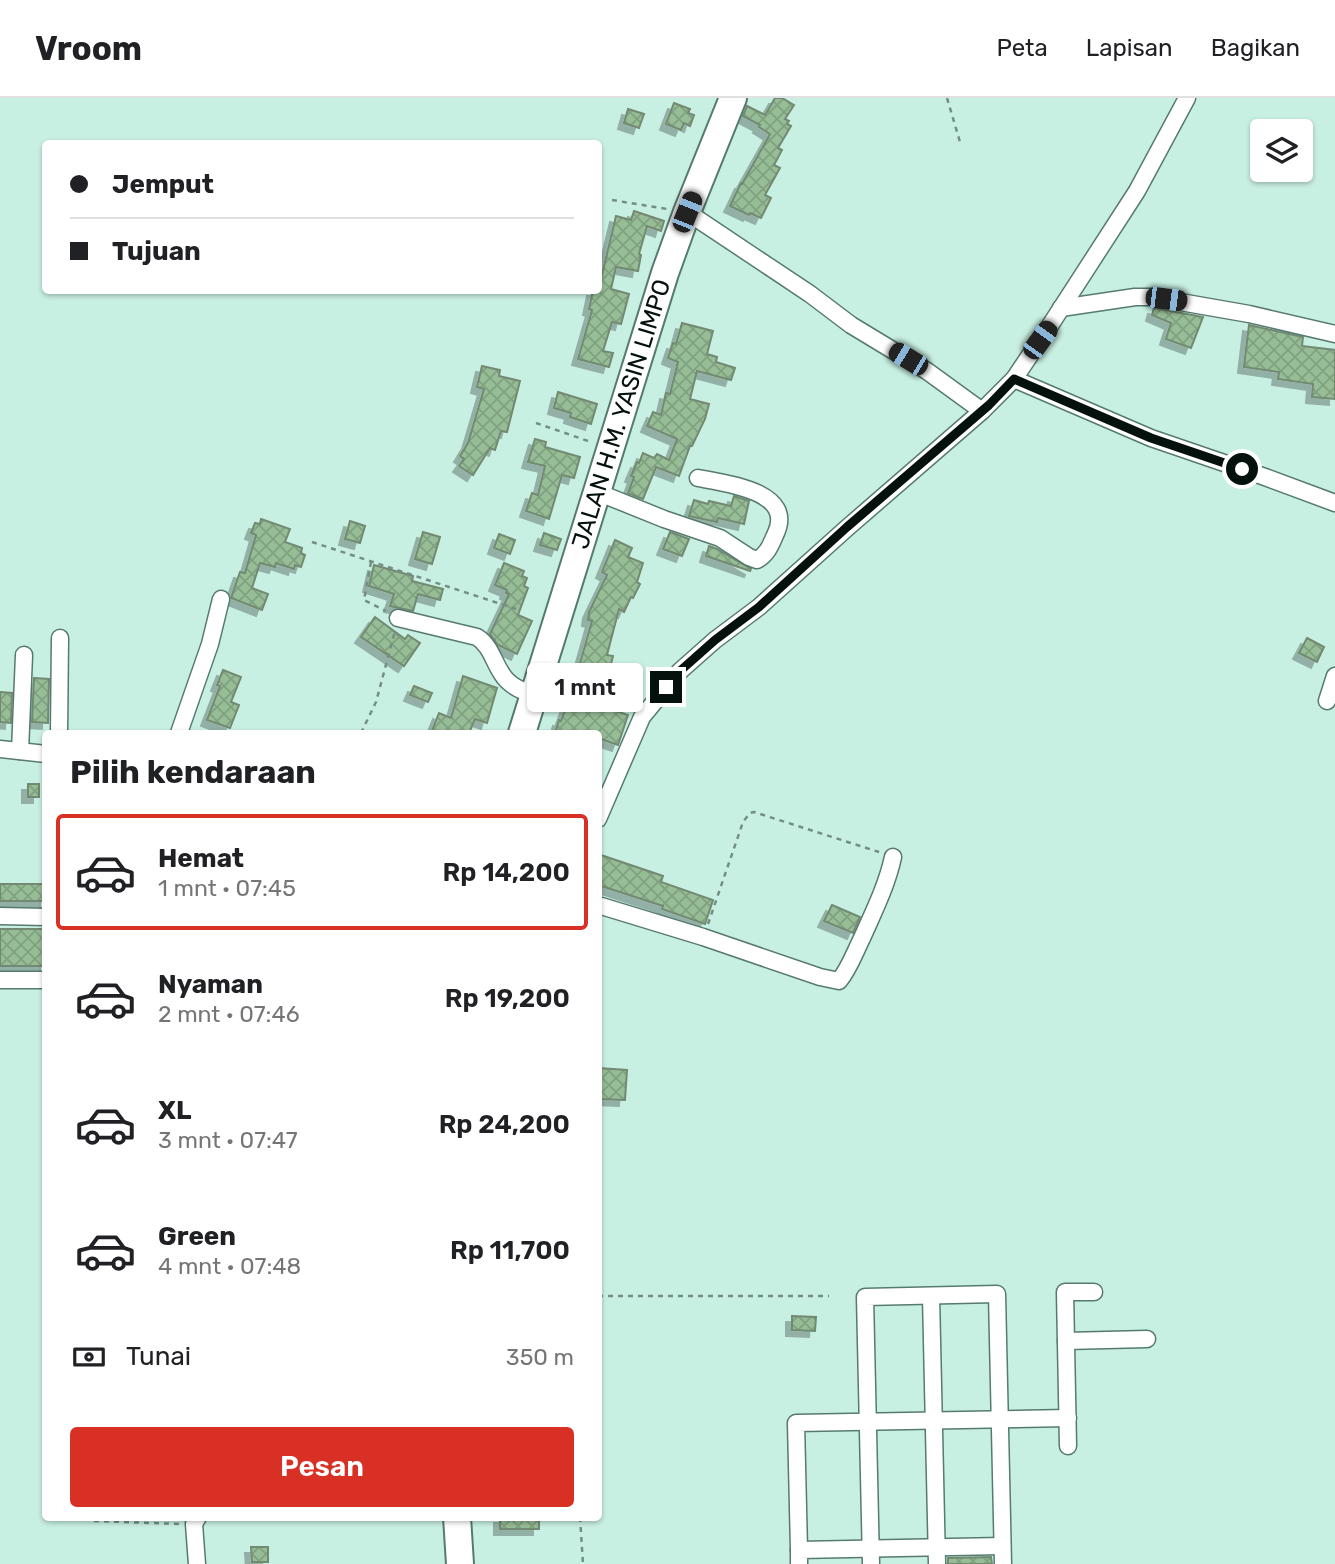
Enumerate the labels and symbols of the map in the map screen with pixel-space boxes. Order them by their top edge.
car [670,189,705,235]
street label: JALAN H.M. YASIN LIMPO [566,276,676,552]
car [1144,286,1189,312]
car [1020,317,1061,363]
car [885,339,932,379]
route start [1226,453,1258,485]
callout: 1 mnt [526,662,642,712]
route end [650,671,682,703]

